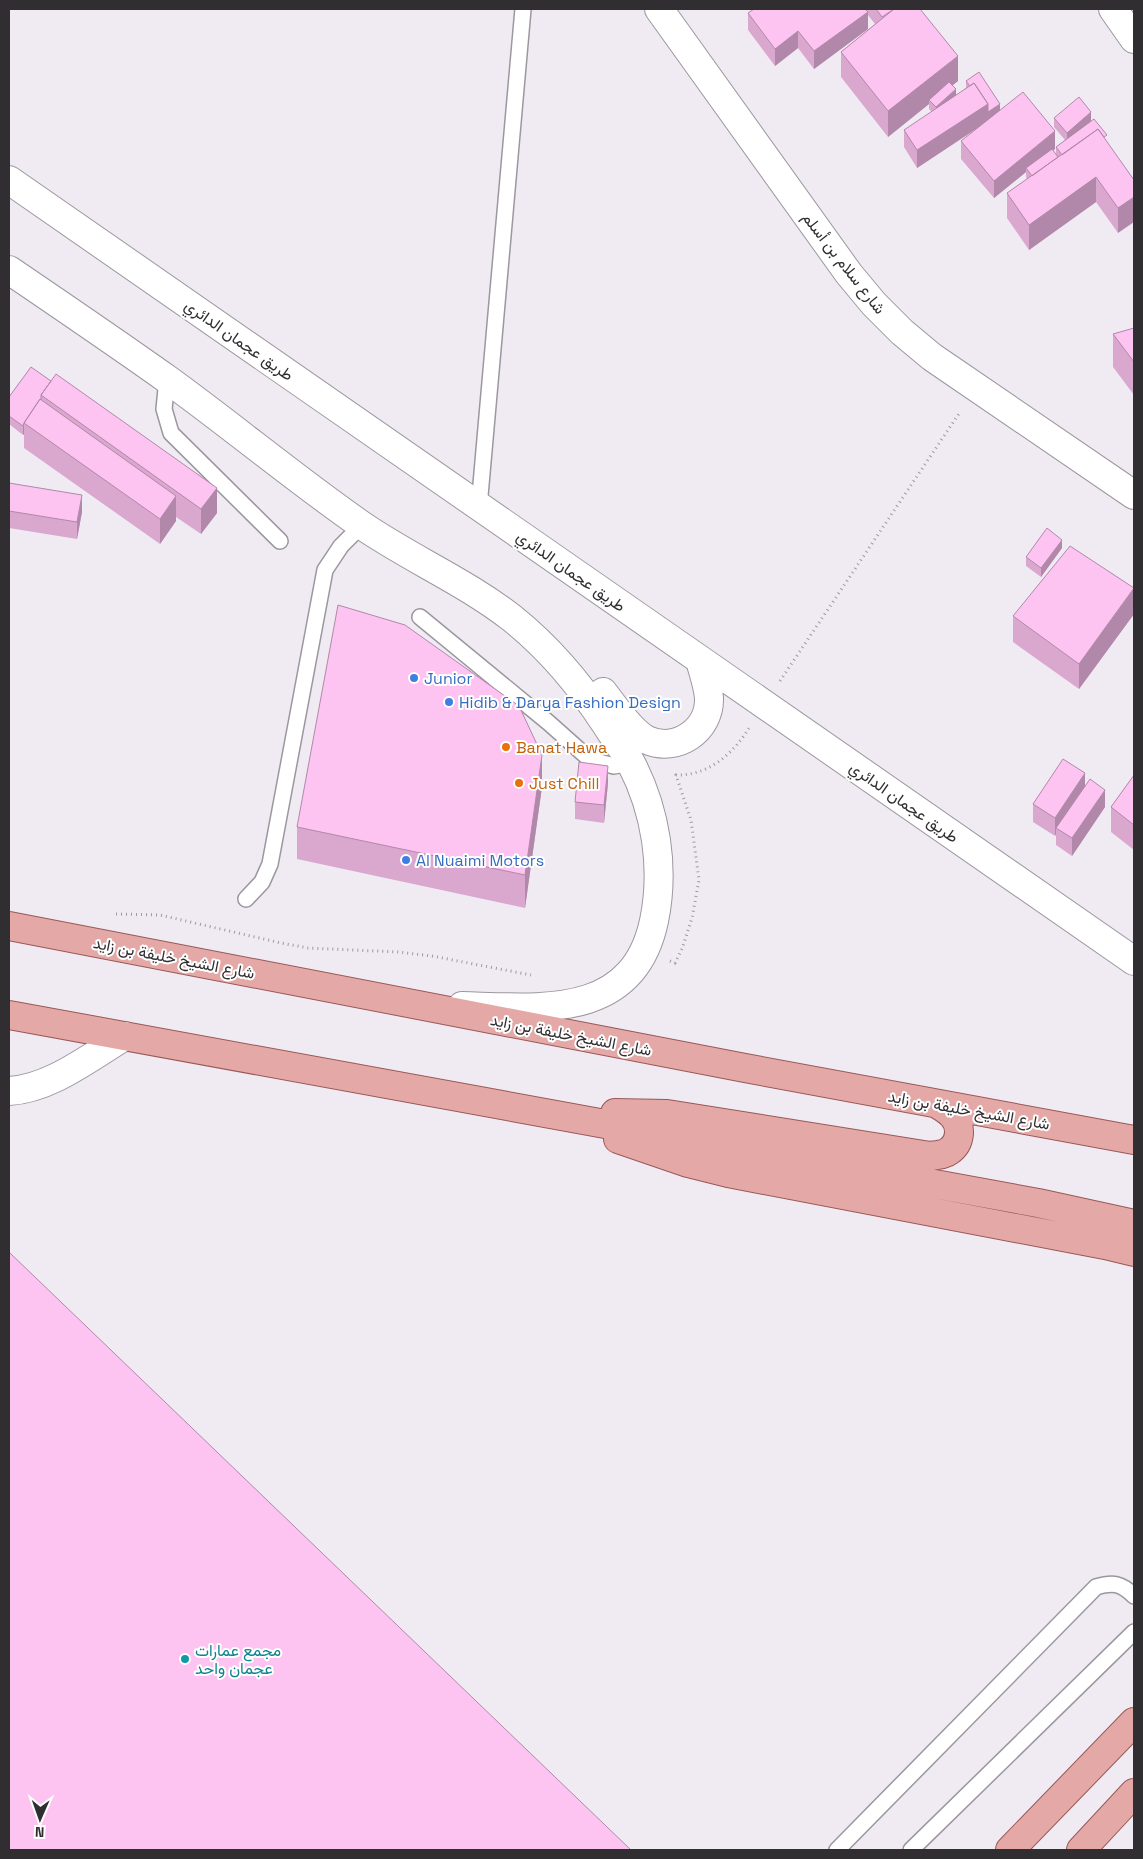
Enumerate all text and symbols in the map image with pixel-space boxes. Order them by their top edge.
street label: شارع سلام بن أسلم [797,208,890,319]
street label: طريق عجمان الدائري [179,295,298,388]
street label: طريق عجمان الدائري [511,526,630,619]
place label: Junior [424,668,473,689]
marker: Junior [408,672,420,684]
place label: Hidib & Darya Fashion Design [459,692,681,713]
marker: Hidib & Darya Fashion Design [443,696,455,708]
place label: Banat Hawa [516,737,607,758]
marker: Banat Hawa [500,741,512,753]
street label: طريق عجمان الدائري [844,757,963,850]
place label: Just Chill [529,773,599,794]
marker: Just Chill [513,777,525,789]
place label: Al Nuaimi Motors [416,850,544,871]
marker: Al Nuaimi Motors [400,854,412,866]
street label: شارع الشيخ خليفة بن زايد [91,932,256,985]
street label: شارع الشيخ خليفة بن زايد [488,1009,653,1062]
street label: شارع الشيخ خليفة بن زايد [886,1085,1052,1136]
place label: مجمع عمارات عجمان واحد [195,1640,281,1679]
marker: مجمع عمارات عجمان واحد [179,1653,191,1665]
north arrow [15,1794,65,1844]
text: N [35,1823,45,1841]

